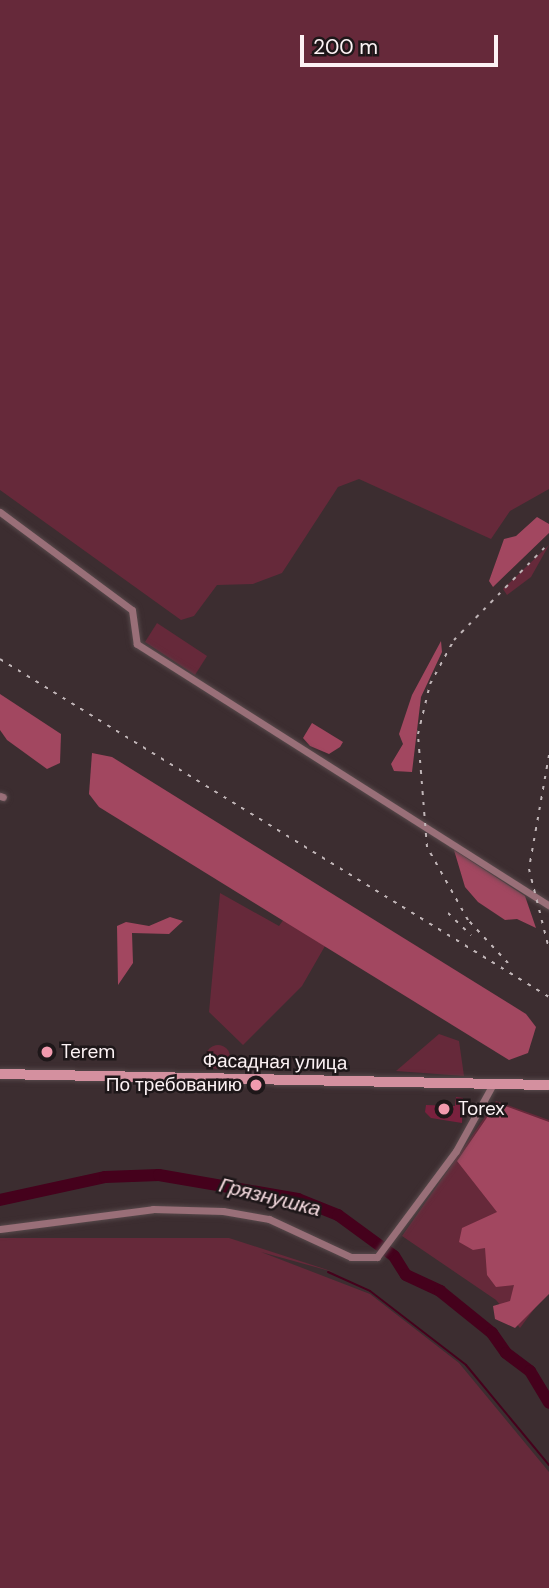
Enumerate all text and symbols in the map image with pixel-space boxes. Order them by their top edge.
scale bar [304,21,502,65]
text: 200 m [313,33,378,61]
place label: Terem [61,1041,115,1063]
marker: Terem [39,1044,55,1060]
street label: Фасадная улица [202,1049,348,1075]
place label: По требованию [106,1074,242,1096]
marker: По требованию [248,1077,264,1093]
place label: Torex [458,1098,505,1120]
marker: Torex [436,1101,452,1117]
water label: Грязнушка [216,1172,324,1222]

